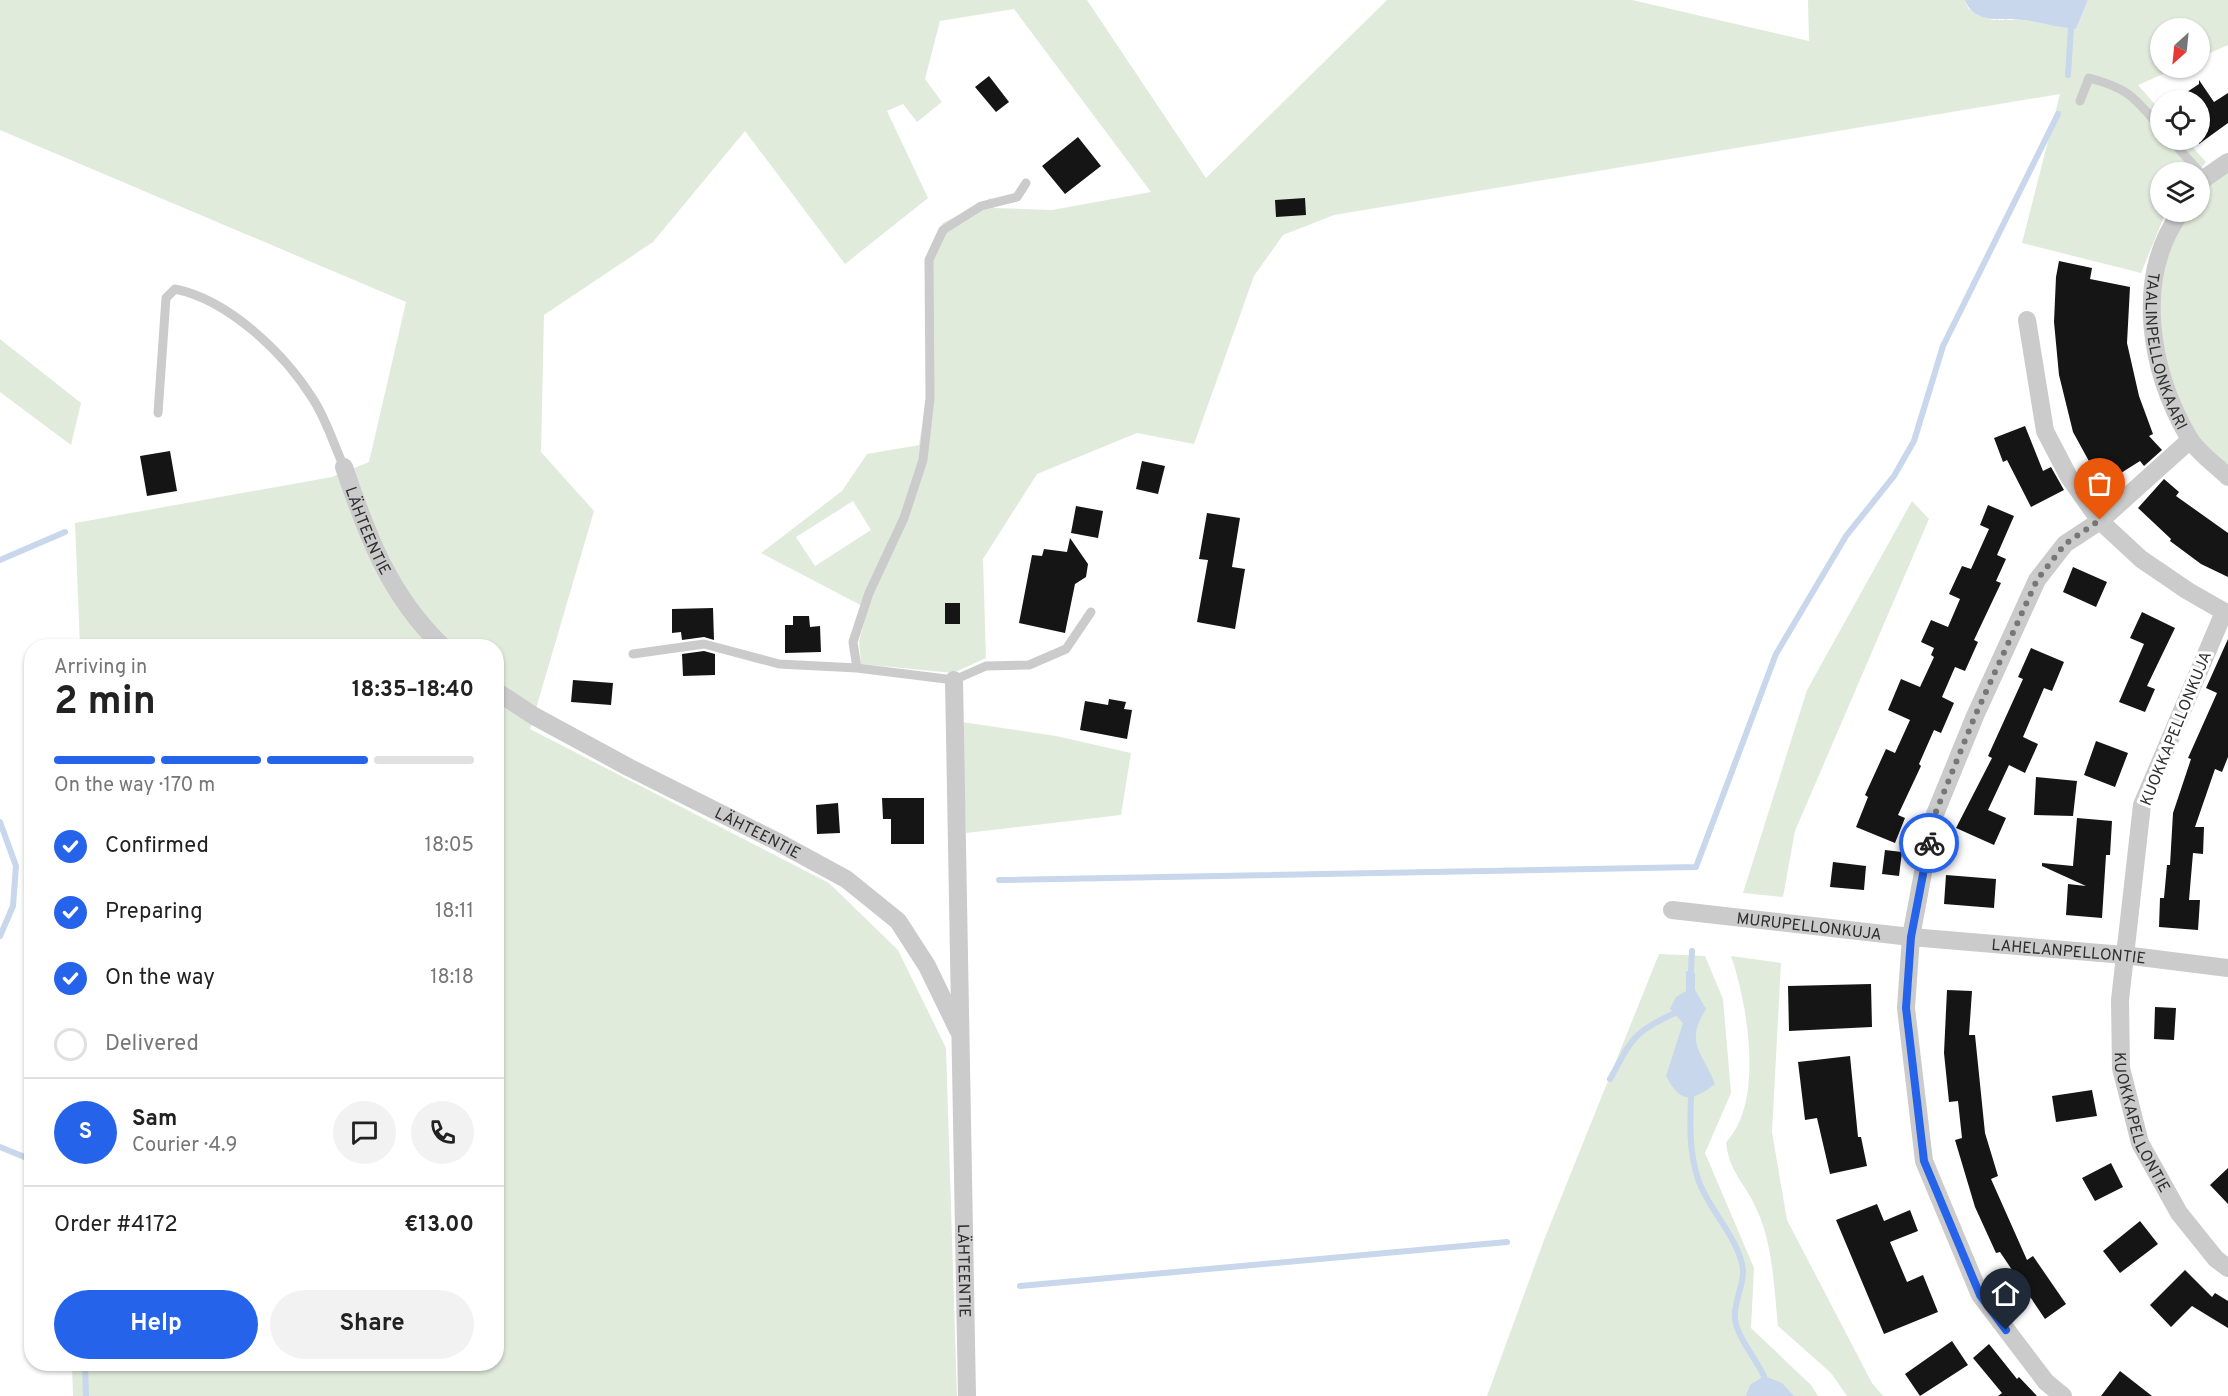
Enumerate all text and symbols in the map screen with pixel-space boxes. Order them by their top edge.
north arrow [2150,18,2210,78]
map controls [2150,18,2210,222]
button: locate [2150,90,2210,150]
button: layers [2150,162,2210,222]
street label: TAALINPELLONKAARI [2140,270,2191,434]
pin [2074,458,2125,520]
icon: bag [2083,467,2116,500]
street label: LÄHTEENTIE [340,484,394,579]
street label: KUOKKAPELLONKUJA [2137,648,2217,809]
text: Arriving in [54,655,147,681]
text: 18:35–18:40 [352,677,474,704]
text: 2 min [54,679,156,728]
text: On the way · 170 m [54,773,215,799]
street label: LÄHTEENTIE [711,804,804,864]
courier [1899,813,1959,873]
icon: bike [1913,827,1946,860]
icon: check [54,830,87,863]
text: Confirmed [105,833,209,860]
text: 18:05 [425,833,474,859]
icon: check [54,896,87,929]
text: Preparing [105,899,203,926]
text: 18:11 [435,899,474,925]
street label: MURUPELLONKUJA [1735,909,1883,946]
street label: LAHELANPELLONTIE [1990,936,2147,970]
icon: check [54,962,87,995]
text: On the way [105,965,215,992]
text: 18:18 [430,965,474,991]
text: Delivered [105,1031,199,1058]
street label: KUOKKAPELLONTIE [2109,1052,2174,1197]
button: chat [333,1101,396,1164]
button: phone [411,1101,474,1164]
text: Sam [132,1106,177,1133]
text: S [79,1119,92,1146]
text: Courier · 4.9 [132,1133,237,1159]
text: Order #4172 [54,1212,178,1239]
text: €13.00 [404,1212,474,1239]
street label: LÄHTEENTIE [952,1224,974,1318]
pin [1980,1268,2031,1330]
icon: home [1989,1277,2022,1310]
button: Help [54,1290,258,1359]
button: Share [270,1290,474,1359]

